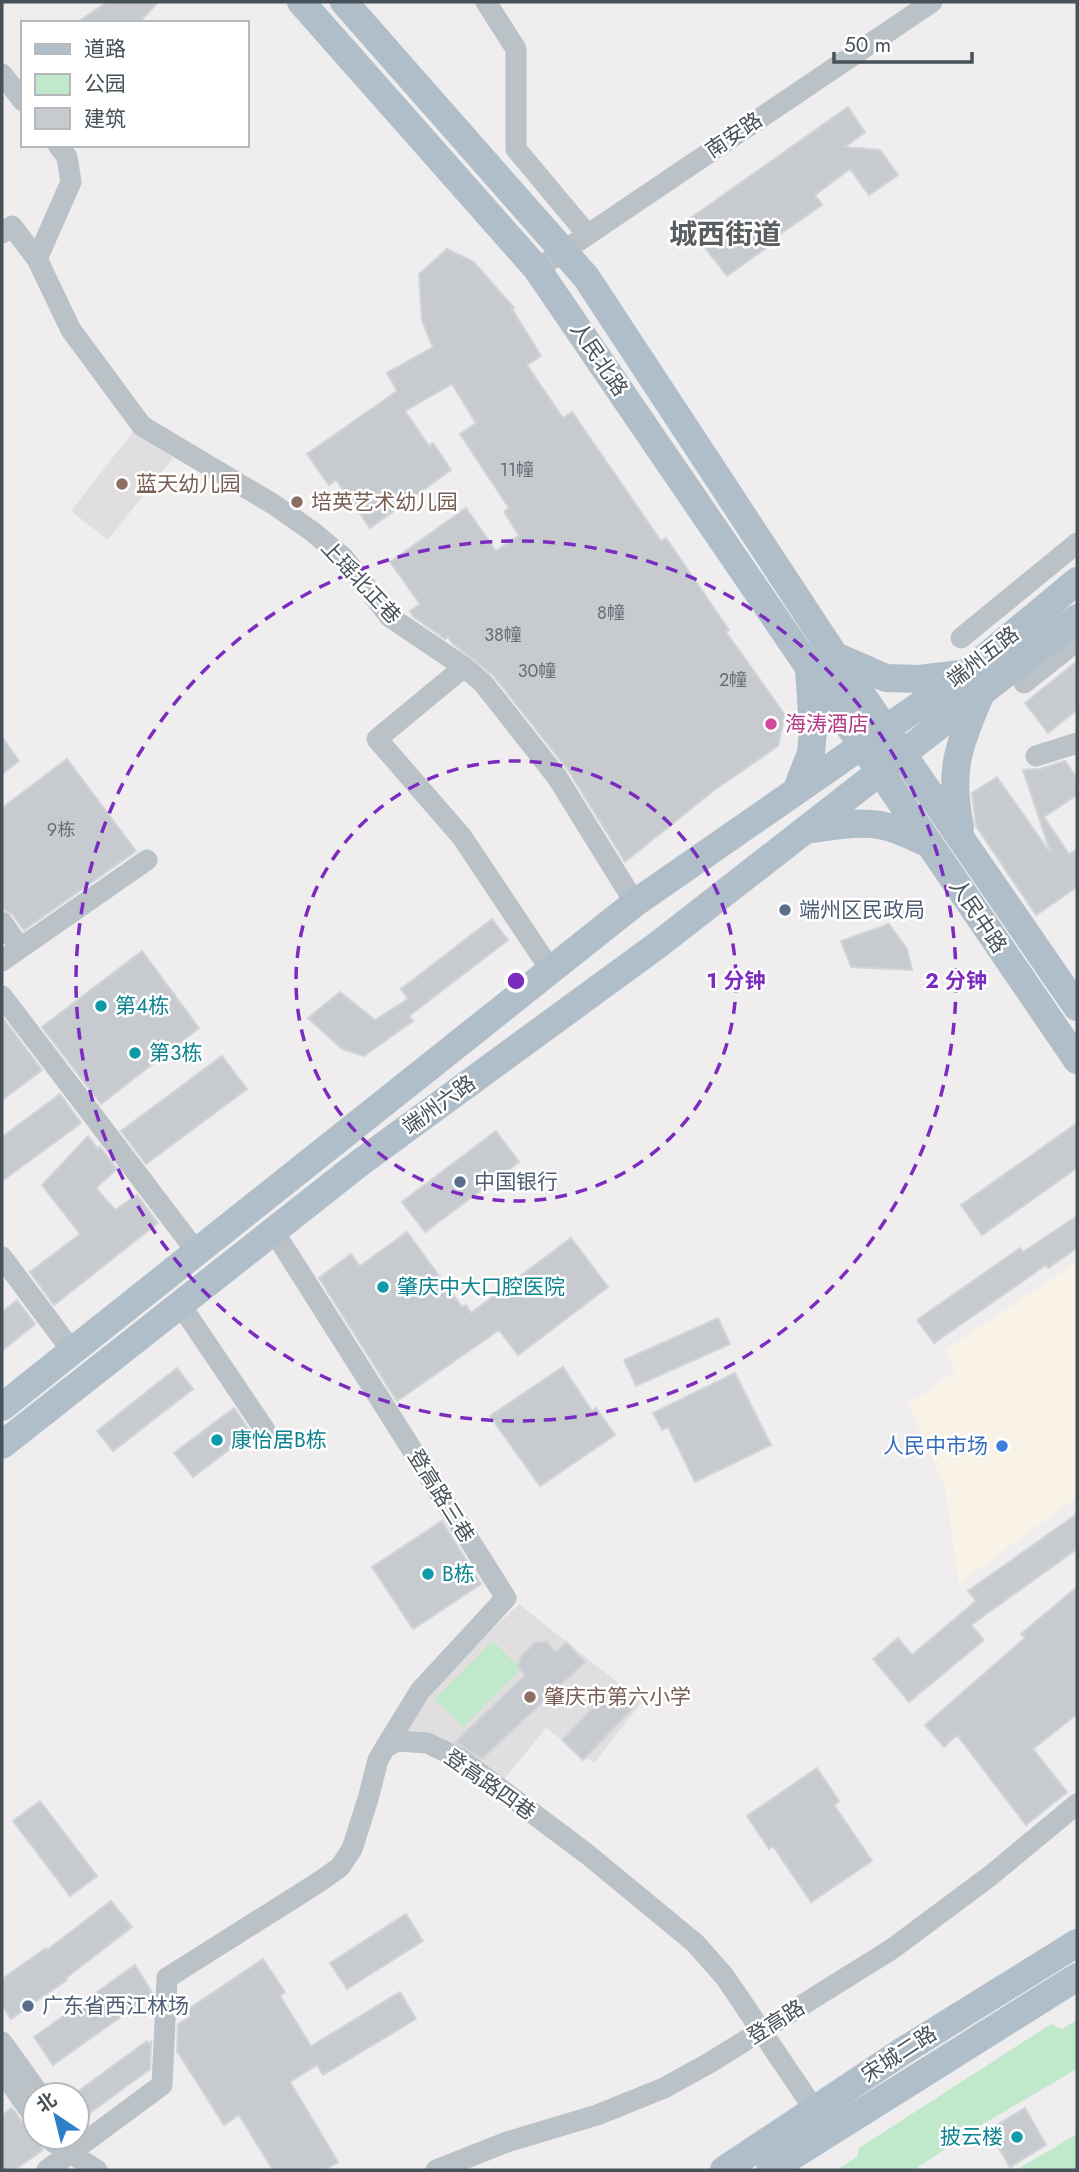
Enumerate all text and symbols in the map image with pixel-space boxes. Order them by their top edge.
legend [21,21,248,147]
scale bar [834,21,972,65]
text: 50 m [844,30,891,60]
text: 道路 [84,34,126,64]
text: 公园 [84,69,126,99]
text: 建筑 [84,104,126,134]
street label: 南安路 [699,105,769,165]
district label: 城西街道 [669,214,781,255]
street label: 人民北路 [563,316,635,402]
house number: 11幢 [500,457,534,483]
place label: 蓝天幼儿园 [136,469,241,499]
marker: 蓝天幼儿园 [114,476,130,492]
place label: 培英艺术幼儿园 [311,487,458,517]
marker: 培英艺术幼儿园 [289,494,305,510]
street label: 上瑶北正巷 [314,533,408,631]
house number: 8幢 [597,600,625,626]
street label: 端州五路 [941,619,1025,695]
house number: 38幢 [484,622,522,648]
house number: 30幢 [518,658,556,684]
house number: 2幢 [719,667,747,693]
place label: 海涛酒店 [785,709,869,739]
marker: 海涛酒店 [763,716,779,732]
house number: 9栋 [47,817,75,843]
street label: 人民中路 [942,873,1014,959]
place label: 端州区民政局 [799,895,925,925]
marker: 端州区民政局 [777,902,793,918]
text: 1 分钟 [707,966,766,996]
text: 2 分钟 [925,966,987,996]
centre of rings [504,969,528,993]
place label: 第4栋 [115,991,169,1021]
marker: 第4栋 [93,998,109,1014]
place label: 第3栋 [149,1038,202,1068]
marker: 第3栋 [127,1045,143,1061]
street label: 端州六路 [396,1068,482,1142]
place label: 中国银行 [474,1167,558,1197]
marker: 中国银行 [452,1174,468,1190]
place label: 肇庆中大口腔医院 [397,1272,565,1302]
marker: 肇庆中大口腔医院 [375,1279,391,1295]
place label: 康怡居B栋 [231,1425,327,1455]
place label: 人民中市场 [883,1431,988,1461]
marker: 康怡居B栋 [209,1432,225,1448]
marker: 人民中市场 [994,1438,1010,1454]
street label: 登高路三巷 [400,1444,482,1548]
place label: B栋 [442,1559,475,1589]
marker: B栋 [420,1566,436,1582]
place label: 肇庆市第六小学 [544,1682,691,1712]
marker: 肇庆市第六小学 [522,1689,538,1705]
street label: 登高路四巷 [438,1743,542,1827]
place label: 广东省西江林场 [42,1991,189,2021]
street label: 登高路 [741,1993,811,2051]
marker: 广东省西江林场 [20,1998,36,2014]
street label: 宋城二路 [856,2019,942,2089]
north arrow [21,2081,91,2151]
text: 北 [31,2086,62,2119]
place label: 披云楼 [940,2122,1003,2152]
marker: 披云楼 [1009,2129,1025,2145]

